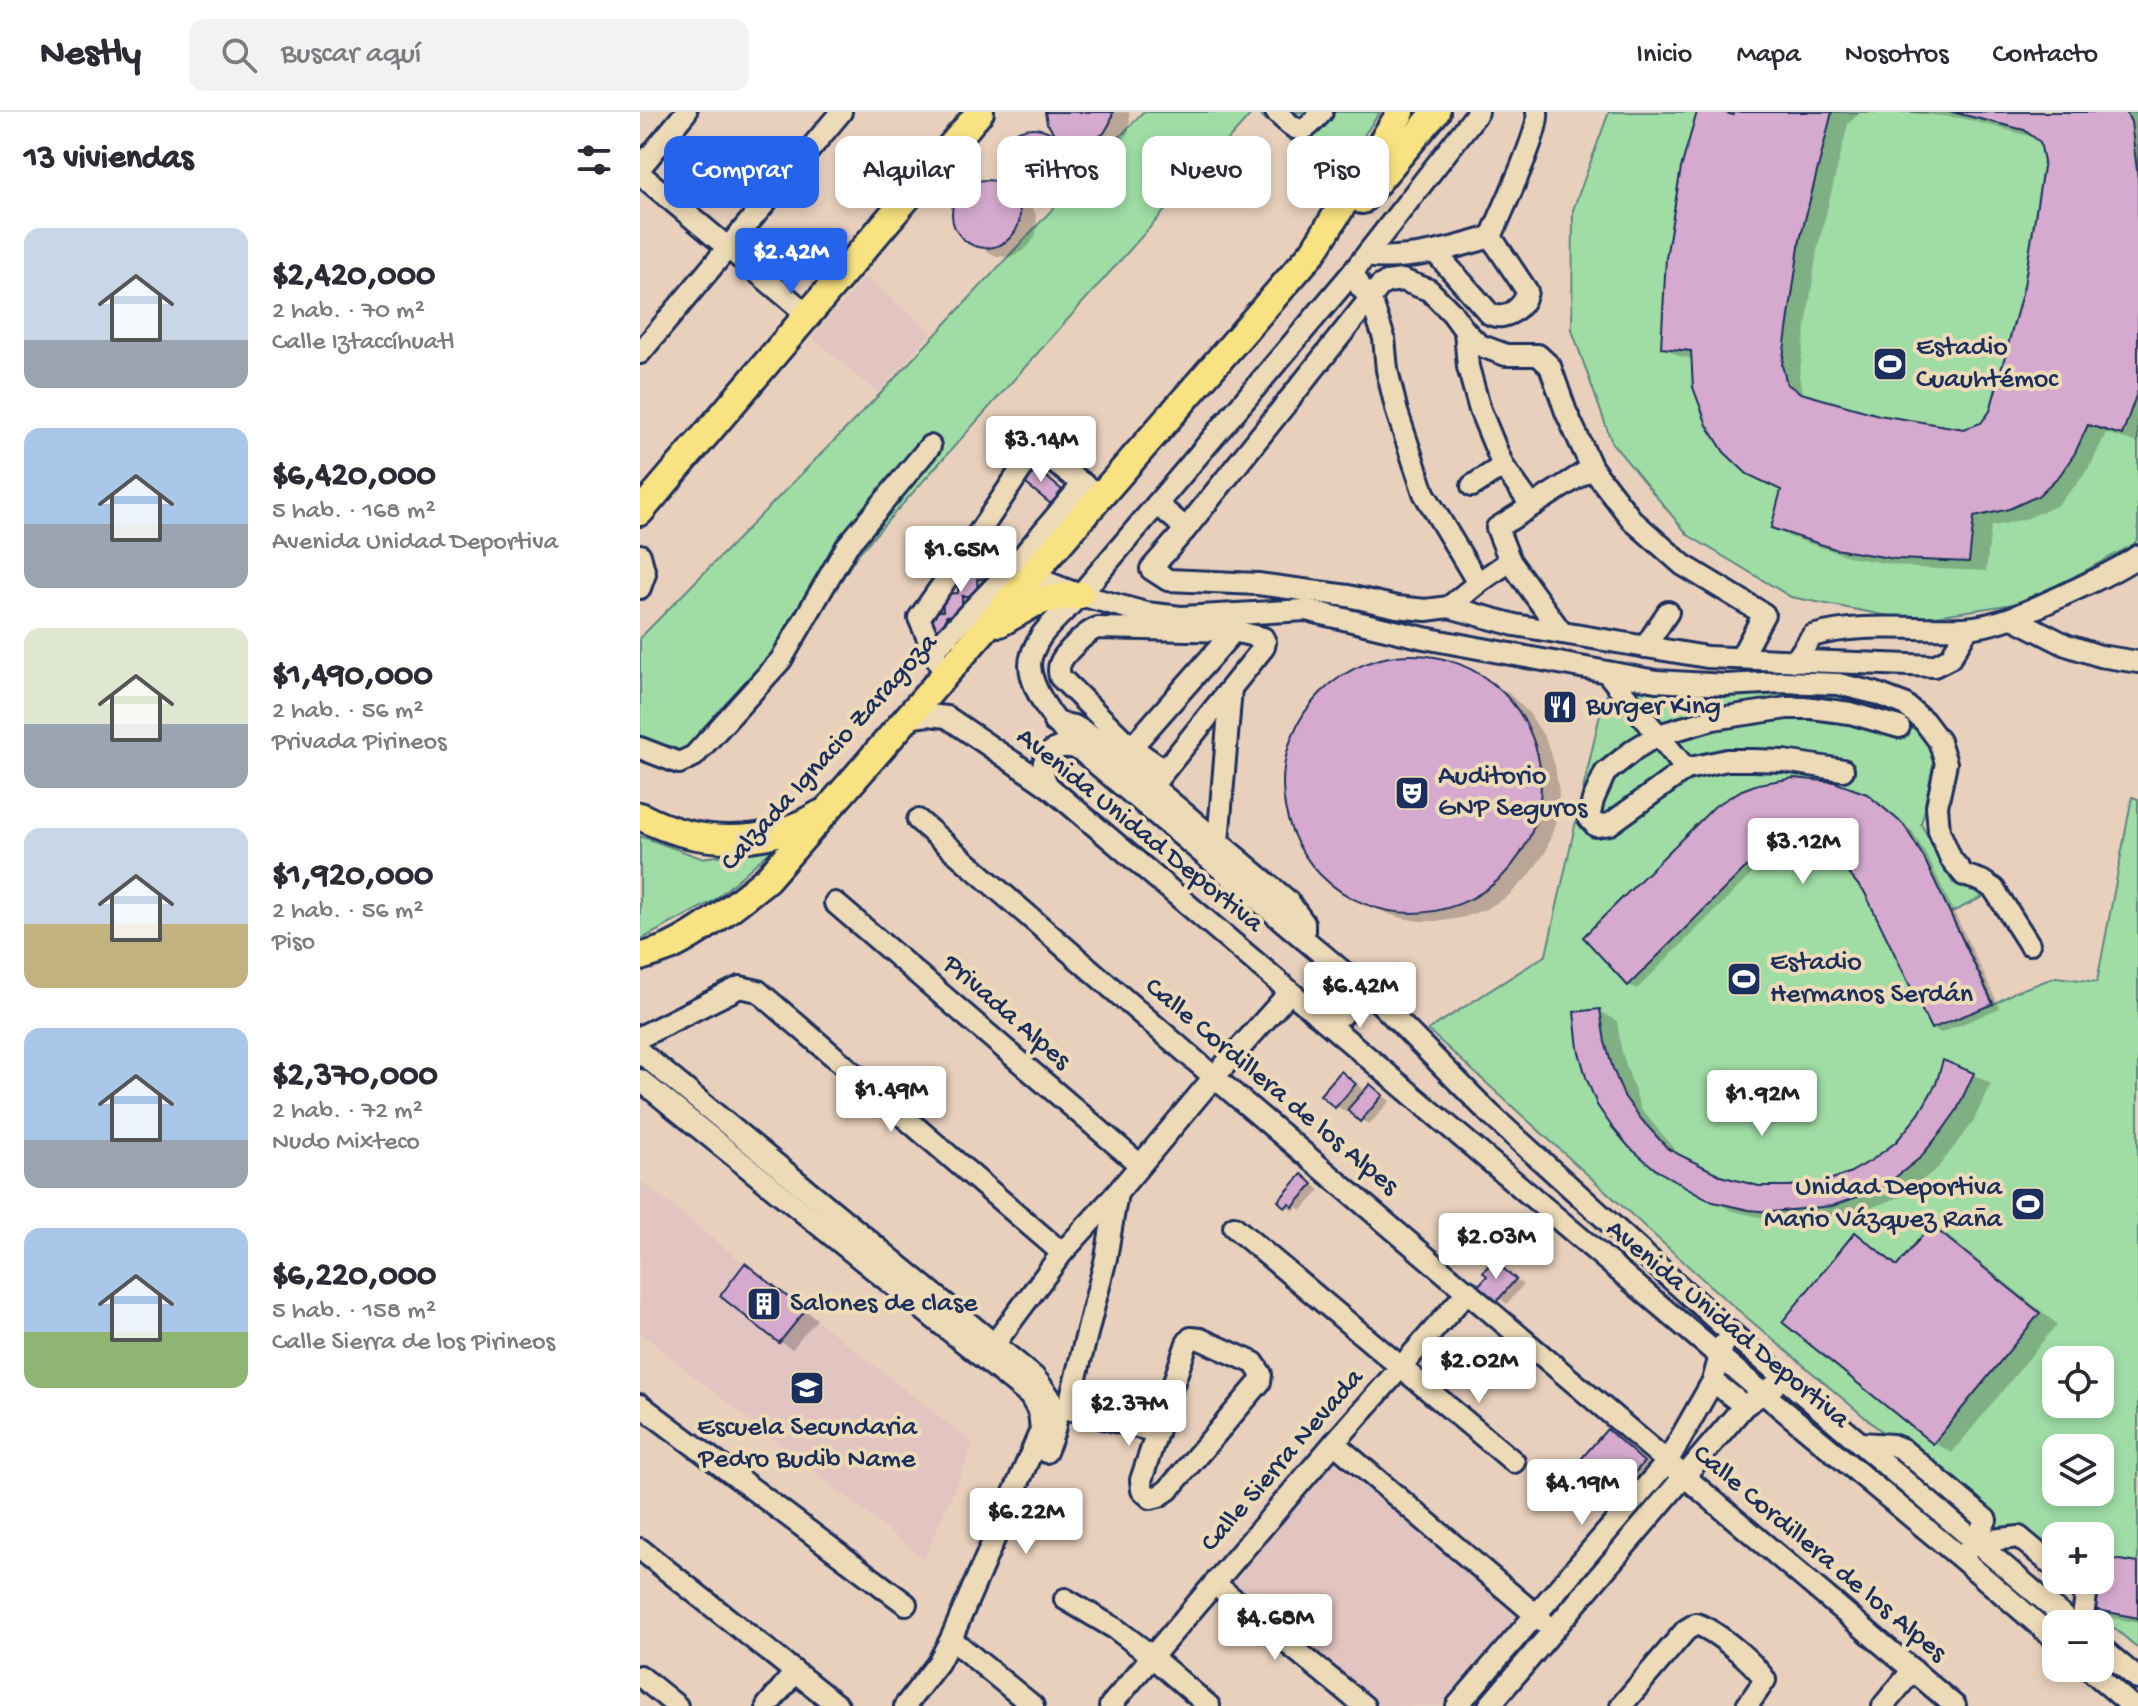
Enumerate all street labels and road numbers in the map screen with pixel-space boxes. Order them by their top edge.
street label: Calzada Ignacio Zaragoza [714,626,947,879]
street label: Avenida Unidad Deportiva [1009,721,1270,942]
street label: Privada Alpes [934,948,1077,1078]
street label: Calle Cordillera de los Alpes [1137,971,1405,1203]
street label: Avenida Unidad Deportiva [1598,1213,1857,1438]
street label: Calle Sierra Nevada [1194,1361,1373,1559]
street label: Calle Cordillera de los Alpes [1685,1438,1953,1670]

